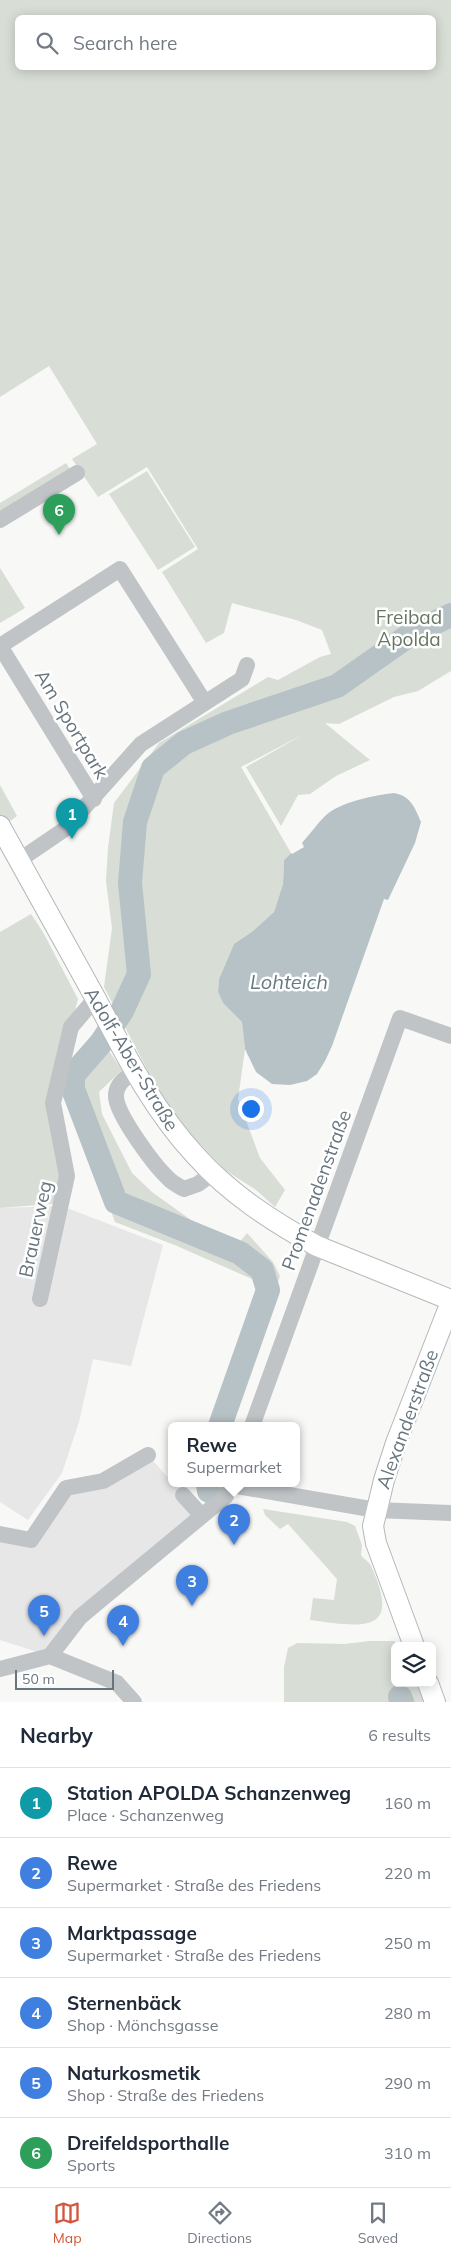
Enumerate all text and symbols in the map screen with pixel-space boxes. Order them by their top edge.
search box [15,15,436,70]
icon: search [33,29,61,57]
text: Search here [73,31,177,55]
pin: 6 [43,494,75,535]
park label: Freibad Apolda [376,605,442,651]
street label: Am Sportpark [30,665,114,783]
pin: 1 [56,798,88,839]
water label: Lohteich [250,969,328,994]
street label: Adolf-Aber-Straße [80,983,184,1135]
your location [238,1096,264,1122]
street label: Promenadenstraße [276,1107,356,1273]
street label: Brauerweg [13,1179,57,1279]
street label: Alexanderstraße [371,1346,443,1492]
popup [168,1422,300,1487]
text: Rewe [186,1433,237,1457]
text: Supermarket [186,1457,282,1477]
pin: 2 [218,1504,250,1545]
pin: 3 [176,1565,208,1606]
pin: 5 [28,1595,60,1636]
pin: 4 [107,1605,139,1646]
map controls [391,1642,436,1687]
button: layers [391,1642,436,1687]
scale bar [15,1667,114,1690]
text: 50 m [22,1670,55,1688]
text: Nearby [20,1722,93,1748]
text: 6 results [368,1725,431,1745]
text: Station APOLDA Schanzenweg [67,1781,351,1805]
text: 1 [31,1793,41,1813]
text: 160 m [384,1793,431,1813]
text: Place · Schanzenweg [67,1805,224,1825]
text: Rewe [67,1851,117,1875]
text: 2 [31,1863,41,1883]
text: 220 m [384,1863,431,1883]
text: Supermarket · Straße des Friedens [67,1875,321,1895]
text: Marktpassage [67,1921,197,1945]
text: 3 [31,1933,41,1953]
text: 250 m [384,1933,431,1953]
text: Supermarket · Straße des Friedens [67,1945,321,1965]
text: Sternenbäck [67,1991,181,2015]
text: 4 [31,2003,41,2023]
text: 280 m [384,2003,431,2023]
text: Shop · Mönchsgasse [67,2015,218,2035]
text: Naturkosmetik [67,2061,200,2085]
text: 5 [31,2073,41,2093]
text: 290 m [384,2073,431,2093]
text: Shop · Straße des Friedens [67,2085,264,2105]
text: Dreifeldsporthalle [67,2131,229,2155]
text: 6 [31,2143,41,2163]
text: 310 m [384,2143,431,2163]
text: Sports [67,2155,115,2175]
tab: Map [53,2199,82,2247]
tab: Directions [187,2199,252,2247]
tab: Saved [358,2199,398,2247]

